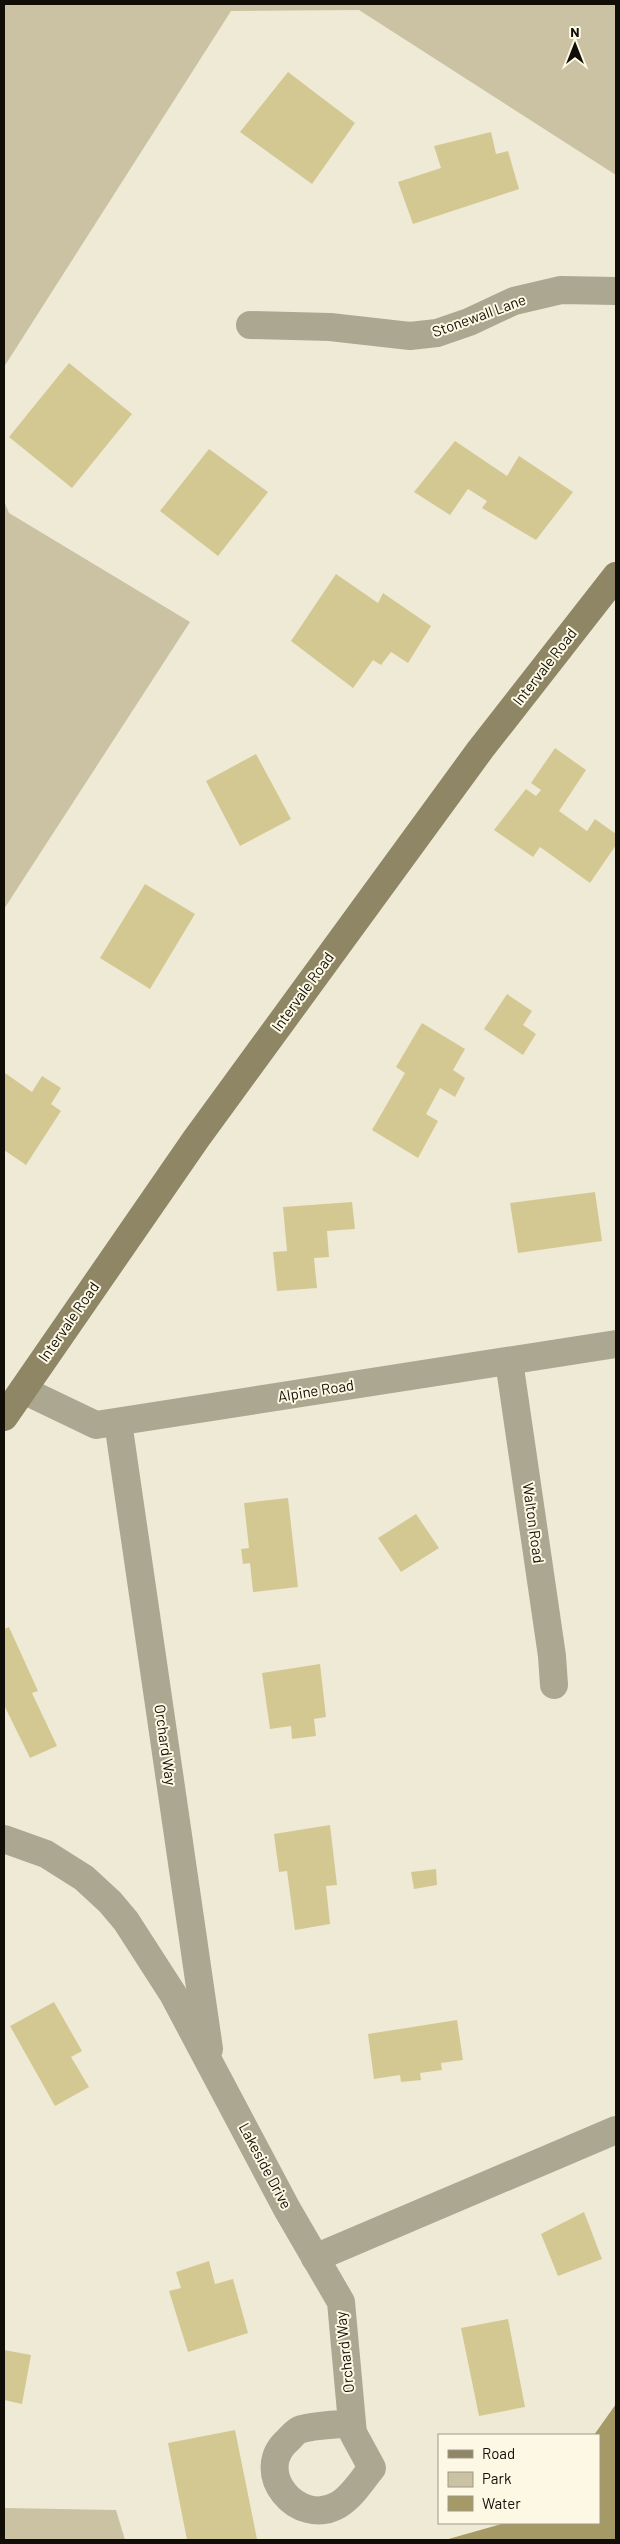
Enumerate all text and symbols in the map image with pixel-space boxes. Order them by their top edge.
north arrow [550,20,600,70]
text: N [570,23,580,40]
street label: Stonewall Lane [429,290,528,340]
street label: Intervale Road [508,624,580,709]
street label: Intervale Road [267,948,337,1034]
street label: Intervale Road [34,1278,102,1365]
street label: Alpine Road [277,1375,355,1405]
street label: Walton Road [519,1481,549,1564]
street label: Orchard Way [151,1703,181,1787]
street label: Lakeside Drive [236,2119,296,2212]
street label: Orchard Way [331,2310,357,2394]
legend [438,2434,600,2524]
text: Road [482,2444,515,2462]
text: Park [482,2469,512,2487]
text: Water [482,2494,521,2512]

